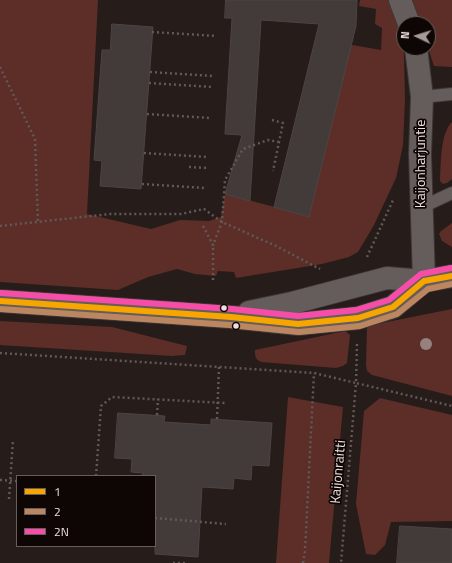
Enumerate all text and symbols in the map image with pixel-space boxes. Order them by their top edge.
north arrow [396,16,436,56]
text: N [397,31,413,40]
street label: Kaijonharjuntie [414,120,430,208]
unlabelled marker [219,303,229,313]
unlabelled marker [231,321,241,331]
street label: Kaijonraitti [328,439,350,505]
legend [16,475,156,547]
text: 1 [54,482,61,501]
text: 2 [54,502,61,521]
text: 2N [54,522,69,541]

